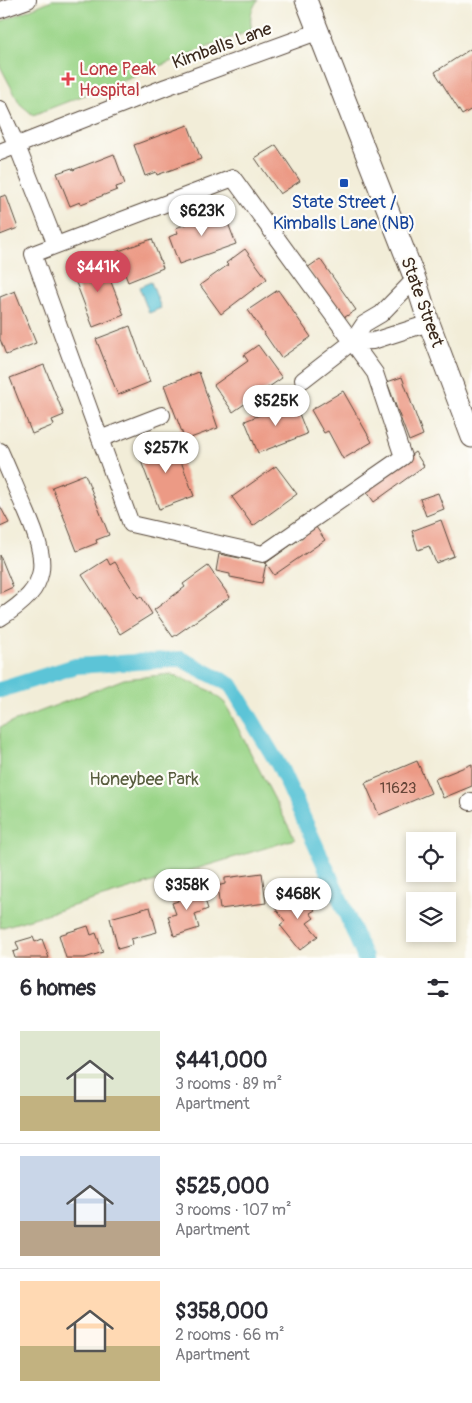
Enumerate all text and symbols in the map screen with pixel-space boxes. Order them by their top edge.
street label: Kimballs Lane [169,17,275,75]
place label: Lone Peak Hospital [79,58,157,102]
marker: Lone Peak Hospital [61,72,75,86]
marker: State Street / Kimballs Lane (NB) [338,177,350,189]
place label: State Street / Kimballs Lane (NB) [273,191,415,235]
pin: $623K [167,194,237,237]
text: $623K [179,201,225,221]
pin: $441K [63,250,133,293]
street label: State Street [395,254,449,351]
text: $441K [76,257,120,277]
pin: $525K [241,384,311,427]
text: $525K [254,391,298,411]
pin: $257K [131,432,201,474]
text: $257K [144,438,188,458]
park label: Honeybee Park [89,768,199,791]
house number: 11623 [380,779,416,798]
map controls [406,832,456,942]
button: locate [406,832,456,882]
pin: $358K [152,868,222,911]
text: $358K [165,875,209,895]
pin: $468K [263,878,333,920]
text: $468K [276,884,320,904]
button: layers [406,892,456,942]
icon: filters [424,974,452,1002]
text: 6 homes [20,975,96,1002]
text: $441,000 [175,1047,267,1074]
icon: home [60,1051,120,1111]
text: 3 rooms · 89 m² [175,1074,282,1094]
text: Apartment [175,1094,250,1114]
text: $525,000 [175,1173,269,1200]
icon: home [60,1176,120,1236]
text: 3 rooms · 107 m² [175,1200,292,1220]
text: Apartment [175,1220,250,1240]
text: $358,000 [175,1298,268,1325]
icon: home [60,1301,120,1361]
text: 2 rooms · 66 m² [175,1325,285,1345]
text: Apartment [175,1345,250,1365]

